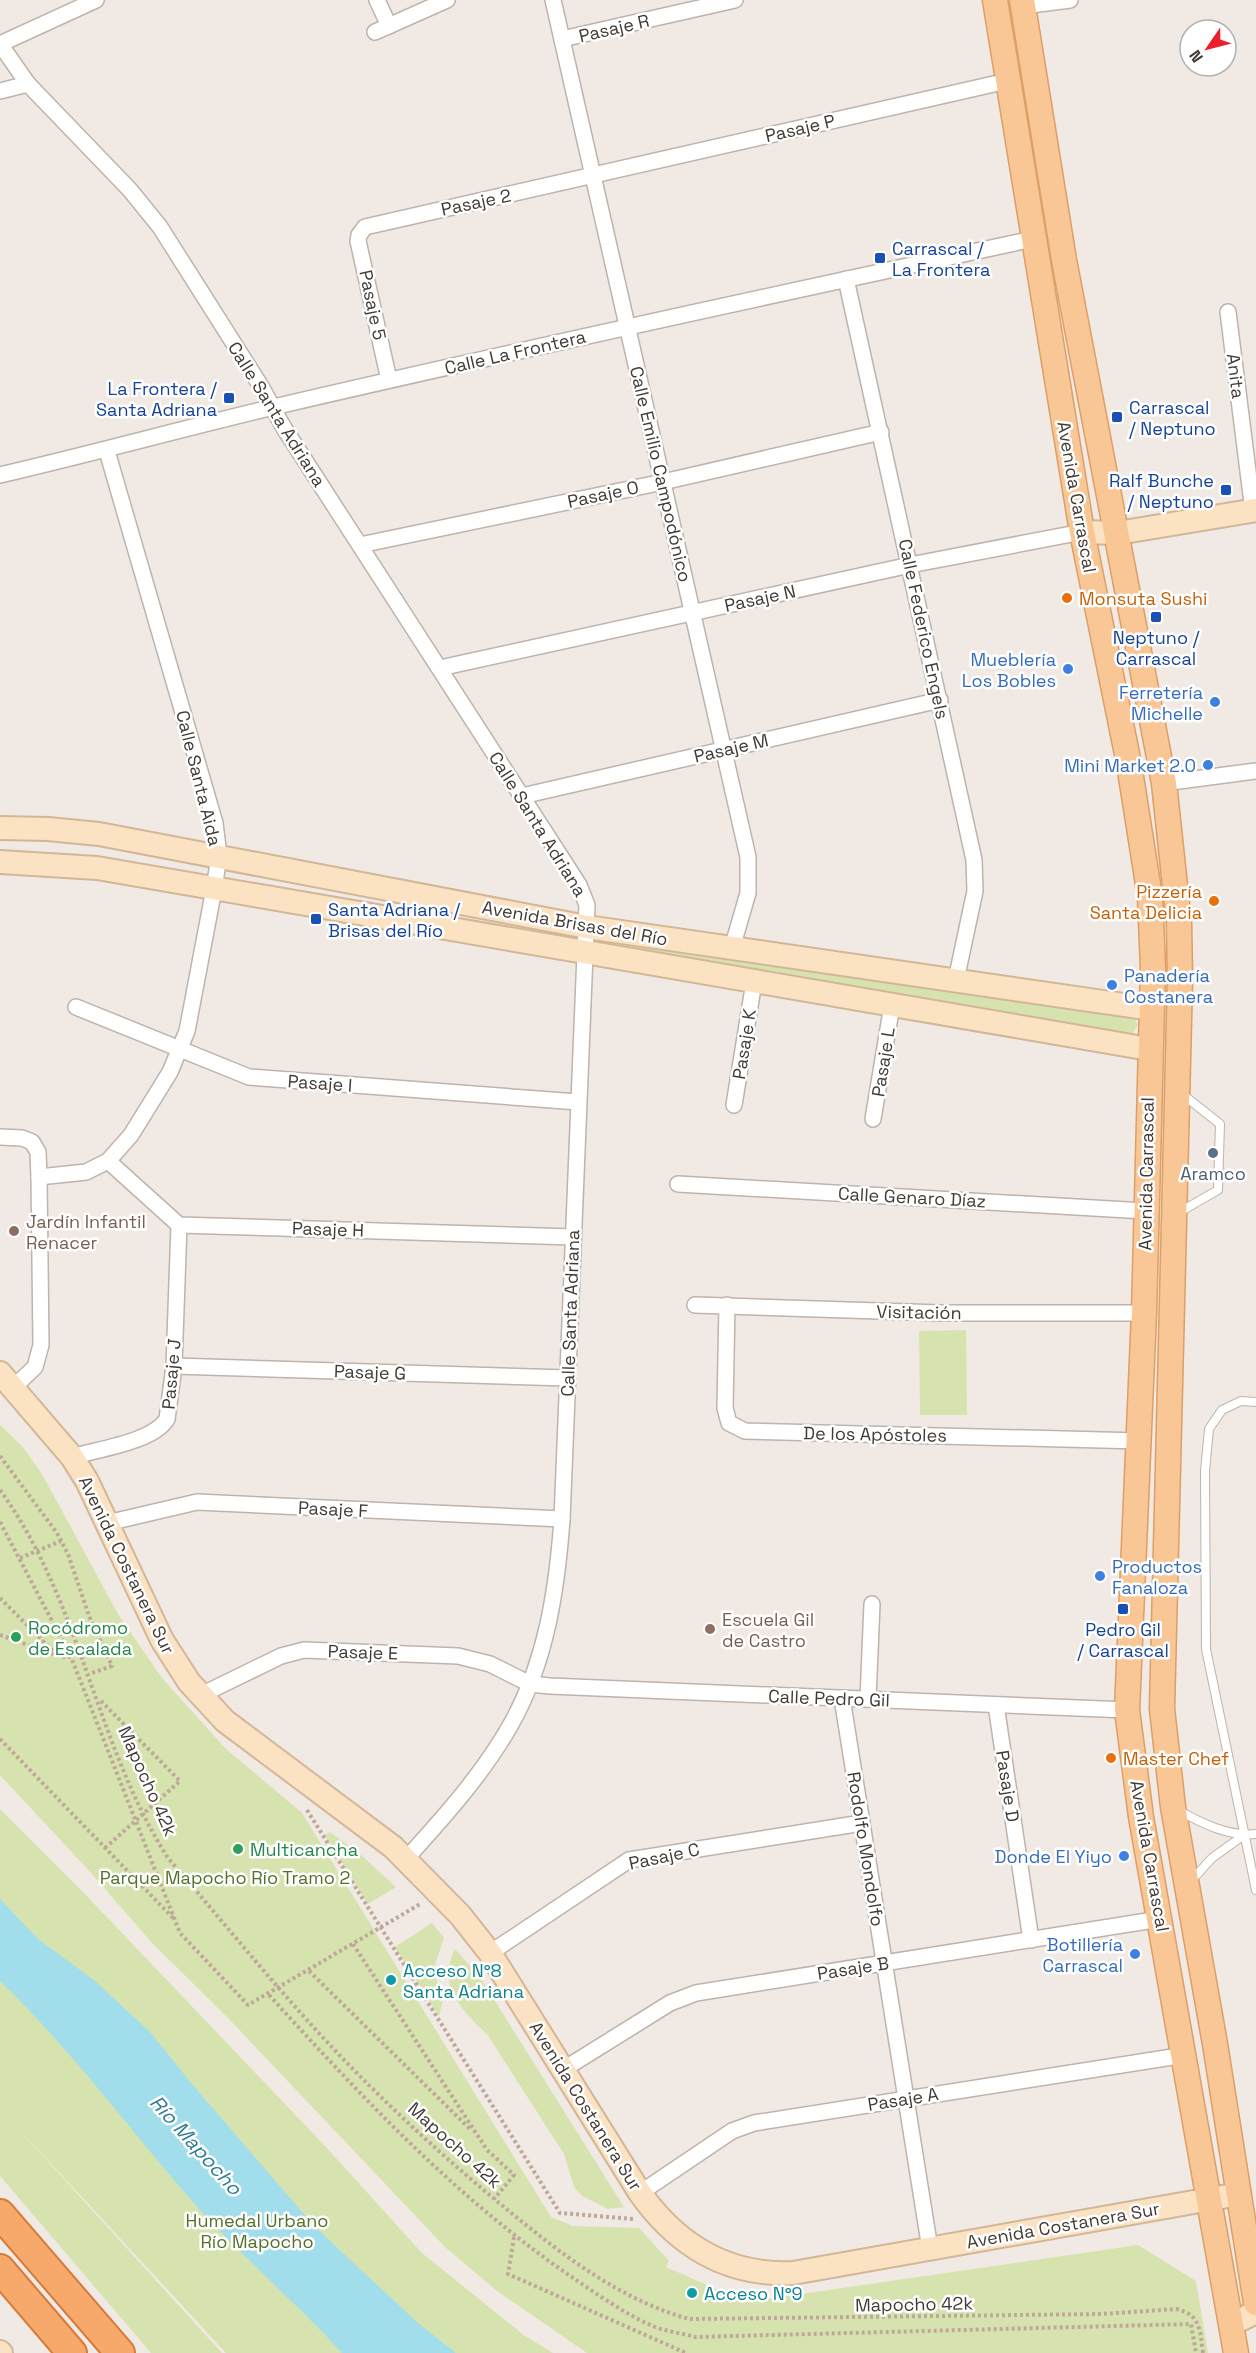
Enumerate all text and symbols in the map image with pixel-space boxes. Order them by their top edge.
street label: Pasaje R [576,9,652,47]
north arrow [1178,18,1238,78]
text: N [1184,46,1208,67]
street label: Pasaje P [763,109,837,147]
street label: Pasaje 2 [439,183,513,221]
place label: Carrascal / La Frontera [892,237,990,281]
marker: Carrascal / La Frontera [873,251,887,265]
street label: Pasaje 5 [354,268,392,342]
street label: Calle La Frontera [442,325,588,379]
street label: Calle Santa Adriana [223,337,331,491]
street label: Anita [1222,352,1250,400]
street label: Calle Emilio Campodónico [625,364,697,584]
place label: La Frontera / Santa Adriana [96,377,217,421]
marker: La Frontera / Santa Adriana [222,391,236,405]
place label: Carrascal / Neptuno [1129,396,1216,440]
marker: Carrascal / Neptuno [1110,410,1124,424]
street label: Avenida Carrascal [1052,419,1102,575]
place label: Ralf Bunche / Neptuno [1109,469,1214,513]
street label: Pasaje O [565,475,641,513]
marker: Ralf Bunche / Neptuno [1219,483,1233,497]
street label: Calle Federico Engels [894,537,954,721]
street label: Pasaje N [722,579,798,617]
place label: Monsuta Sushi [1079,587,1207,610]
marker: Monsuta Sushi [1060,591,1074,605]
marker: Neptuno / Carrascal [1149,610,1163,624]
place label: Neptuno / Carrascal [1113,626,1200,670]
place label: Mueblería Los Bobles [962,648,1056,692]
marker: Mueblería Los Bobles [1061,662,1075,676]
place label: Ferretería Michelle [1119,681,1203,725]
marker: Ferretería Michelle [1208,695,1222,709]
street label: Calle Santa Aida [171,708,227,848]
street label: Pasaje M [691,728,771,768]
street label: Calle Santa Adriana [484,747,592,901]
place label: Mini Market 2.0 [1064,754,1196,777]
marker: Mini Market 2.0 [1201,758,1215,772]
place label: Pizzería Santa Delicia [1090,880,1202,924]
marker: Pizzería Santa Delicia [1207,894,1221,908]
street label: Avenida Brisas del Río [480,895,670,951]
place label: Santa Adriana / Brisas del Río [328,898,461,942]
marker: Santa Adriana / Brisas del Río [309,912,323,926]
place label: Panadería Costanera [1124,964,1213,1008]
marker: Panadería Costanera [1105,978,1119,992]
street label: Pasaje K [727,1007,761,1081]
street label: Pasaje L [866,1025,900,1098]
street label: Pasaje I [287,1069,353,1097]
street label: Avenida Carrascal [1133,1097,1159,1251]
marker: Aramco [1206,1146,1220,1160]
place label: Aramco [1180,1162,1246,1185]
street label: Calle Genaro Díaz [837,1182,987,1212]
place label: Jardín Infantil Renacer [26,1210,146,1254]
street label: Pasaje H [292,1216,364,1242]
marker: Jardín Infantil Renacer [7,1224,21,1238]
street label: Calle Santa Adriana [556,1229,584,1397]
street label: Visitación [876,1300,962,1324]
street label: Pasaje J [156,1338,186,1410]
street label: Pasaje G [333,1359,407,1385]
street label: De los Apóstoles [803,1421,947,1447]
street label: Avenida Costanera Sur [74,1472,180,1658]
street label: Pasaje F [297,1496,369,1522]
place label: Productos Fanaloza [1112,1555,1202,1599]
marker: Productos Fanaloza [1093,1569,1107,1583]
marker: Pedro Gil / Carrascal [1116,1602,1130,1616]
place label: Escuela Gil de Castro [722,1608,814,1652]
place label: Rocódromo de Escalada [28,1616,132,1660]
place label: Pedro Gil / Carrascal [1077,1618,1169,1662]
marker: Escuela Gil de Castro [703,1622,717,1636]
marker: Rocódromo de Escalada [9,1630,23,1644]
street label: Pasaje E [327,1639,399,1665]
street label: Calle Pedro Gil [768,1684,890,1712]
street label: Mapocho 42k [113,1722,183,1840]
place label: Master Chef [1123,1747,1229,1770]
street label: Pasaje D [991,1748,1025,1824]
marker: Master Chef [1104,1751,1118,1765]
street label: Rodolfo Mondolfo [842,1770,890,1928]
street label: Avenida Carrascal [1125,1778,1175,1934]
street label: Pasaje C [626,1837,702,1875]
place label: Multicancha [250,1838,358,1861]
marker: Multicancha [231,1842,245,1856]
place label: Donde El Yiyo [995,1845,1112,1868]
marker: Donde El Yiyo [1117,1849,1131,1863]
park label: Parque Mapocho Río Tramo 2 [100,1866,350,1889]
place label: Botillería Carrascal [1043,1933,1123,1977]
marker: Botillería Carrascal [1128,1947,1142,1961]
street label: Pasaje B [816,1951,890,1985]
place label: Acceso N°8 Santa Adriana [403,1959,524,2003]
marker: Acceso N°8 Santa Adriana [384,1973,398,1987]
street label: Avenida Costanera Sur [524,2017,648,2195]
street label: Pasaje A [866,2082,940,2116]
water label: Río Mapocho [144,2090,248,2201]
street label: Mapocho 42k [403,2097,507,2193]
street label: Avenida Costanera Sur [965,2197,1161,2253]
park label: Humedal Urbano Río Mapocho [186,2209,328,2253]
place label: Acceso N°9 [704,2282,803,2305]
marker: Acceso N°9 [685,2286,699,2300]
street label: Mapocho 42k [855,2291,973,2317]

